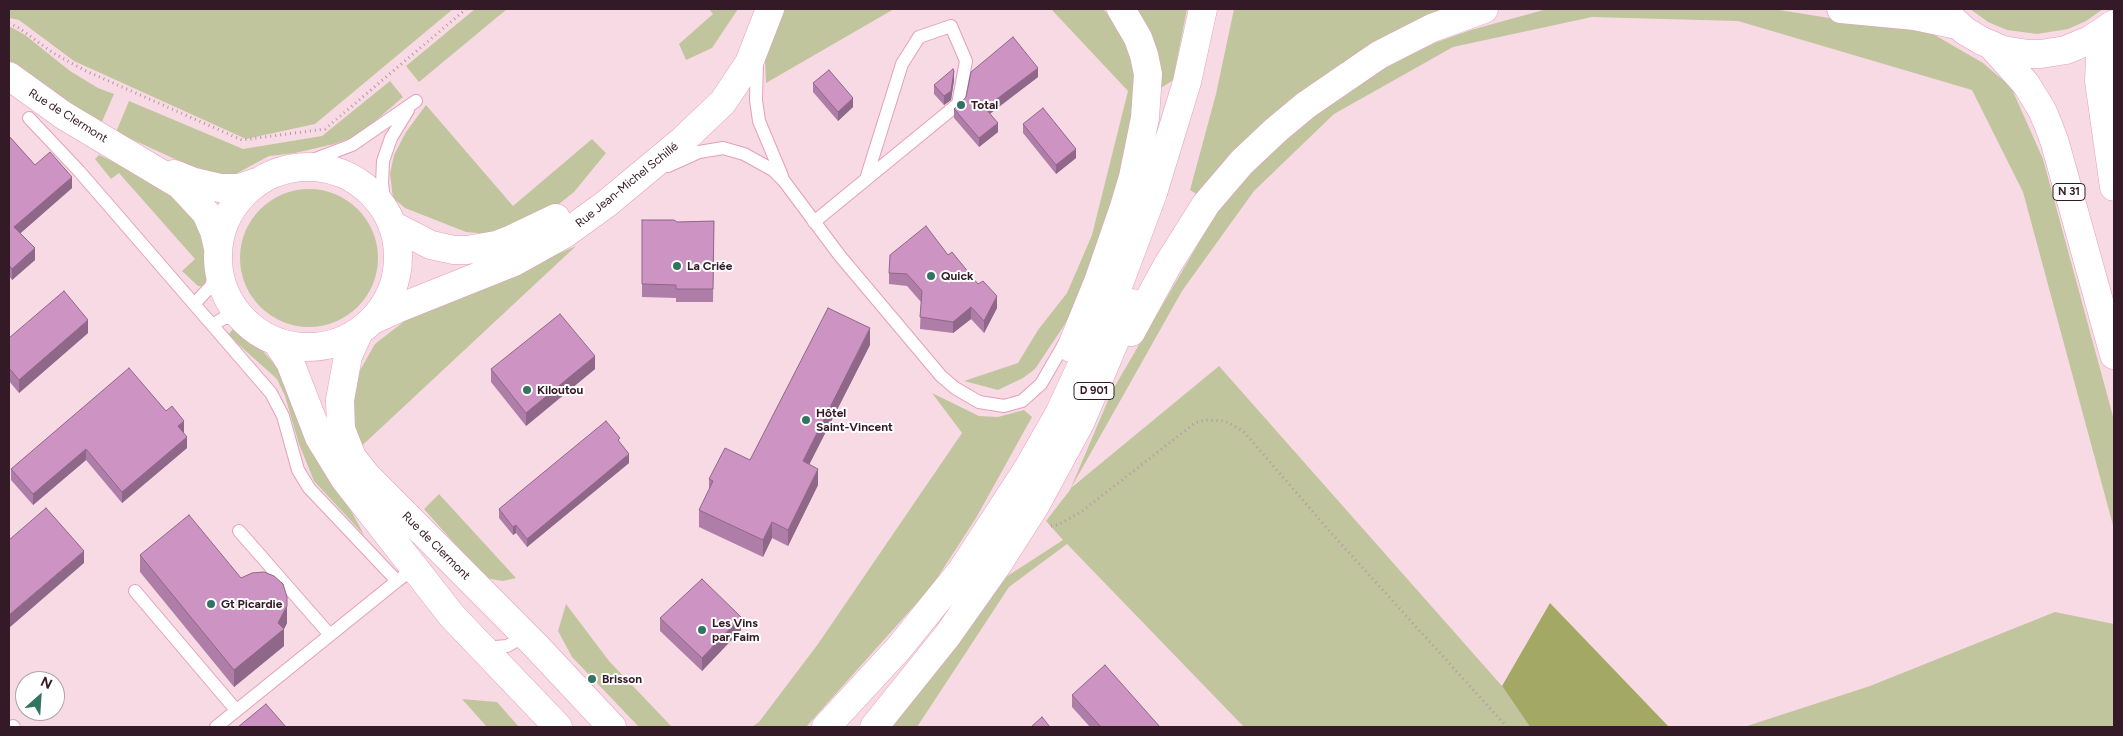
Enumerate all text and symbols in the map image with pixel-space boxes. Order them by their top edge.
street label: Rue de Clermont [26,86,110,146]
place label: Total [971,98,998,112]
marker: Total [955,99,967,111]
street label: Rue Jean-Michel Schillé [573,139,681,231]
road number: N 31 [2053,183,2085,200]
place label: La Criée [687,259,732,273]
marker: La Criée [671,260,683,272]
place label: Quick [941,269,973,283]
marker: Quick [925,270,937,282]
road number: D 901 [1074,382,1114,400]
place label: Kiloutou [537,383,583,397]
marker: Kiloutou [521,384,533,396]
place label: Hôtel Saint-Vincent [816,406,893,434]
marker: Hôtel Saint-Vincent [800,414,812,426]
street label: Rue de Clermont [399,509,473,583]
place label: Gt Picardie [221,597,282,611]
marker: Gt Picardie [205,598,217,610]
place label: Les Vins par Faim [712,616,760,644]
marker: Les Vins par Faim [696,624,708,636]
north arrow [15,671,65,721]
place label: Brisson [602,672,642,686]
text: N [38,673,55,693]
marker: Brisson [586,673,598,685]

